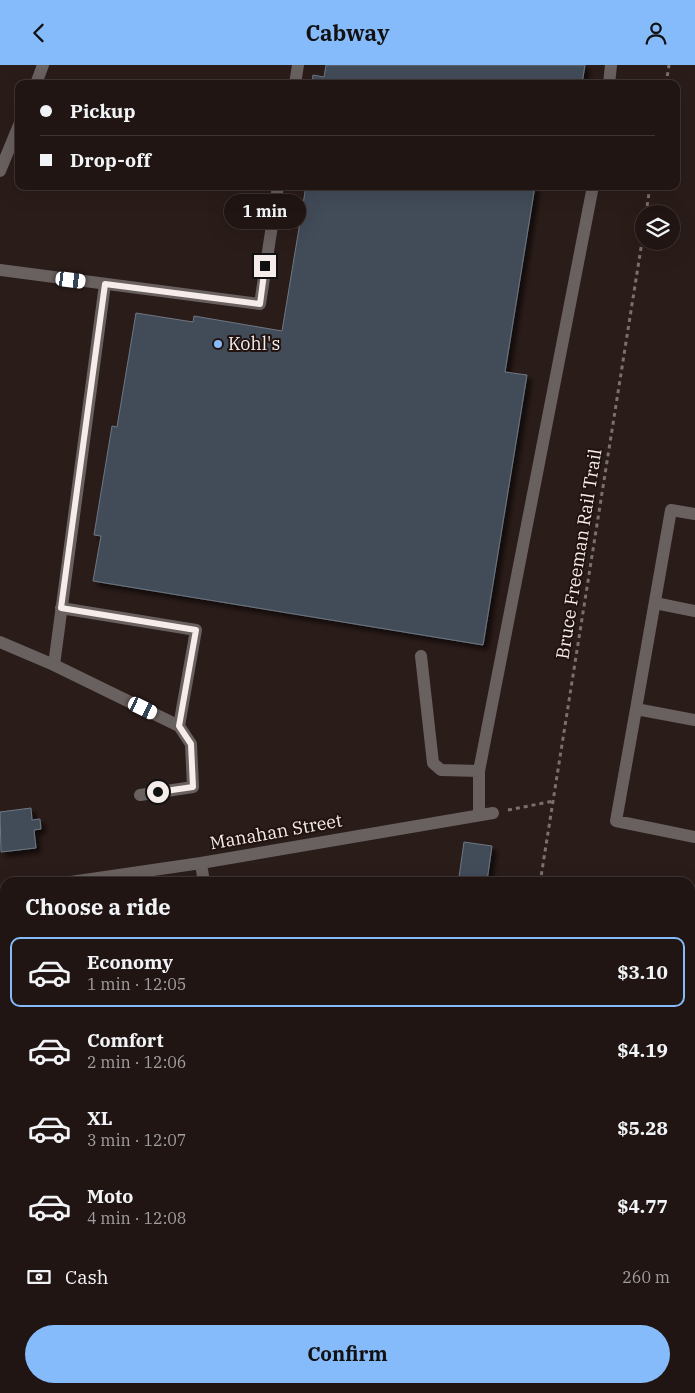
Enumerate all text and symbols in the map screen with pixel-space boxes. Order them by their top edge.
text: Cabway [306,18,389,47]
icon: back [25,19,53,47]
icon: person [642,19,670,47]
text: Pickup [70,99,135,123]
text: Drop-off [70,148,151,172]
callout: 1 min [224,193,306,229]
text: 1 min [243,201,287,221]
map controls [635,205,680,250]
button: layers [635,205,680,250]
route end [254,255,276,277]
car [55,271,86,289]
place label: Kohl's [228,332,280,355]
marker: Kohl's [212,338,224,350]
street label: Bruce Freeman Rail Trail [551,447,607,661]
car [126,695,159,721]
route start [147,781,169,803]
street label: Manahan Street [208,809,344,854]
text: Choose a ride [25,892,171,921]
icon: car [27,950,72,995]
text: Economy [87,950,173,974]
text: $3.10 [617,960,668,984]
text: 1 min · 12:05 [87,974,186,994]
icon: car [27,1028,72,1073]
text: Comfort [87,1028,164,1052]
text: $4.19 [617,1038,668,1062]
text: 2 min · 12:06 [87,1052,186,1072]
icon: car [27,1106,72,1151]
text: XL [87,1106,113,1130]
text: $5.28 [617,1116,668,1140]
text: 3 min · 12:07 [87,1130,186,1150]
icon: car [27,1184,72,1229]
text: Moto [87,1184,133,1208]
text: $4.77 [617,1194,668,1218]
text: 4 min · 12:08 [87,1208,186,1228]
icon: cash [25,1263,53,1291]
text: Cash [65,1265,109,1289]
text: 260 m [622,1267,670,1287]
button: Confirm [25,1325,670,1383]

